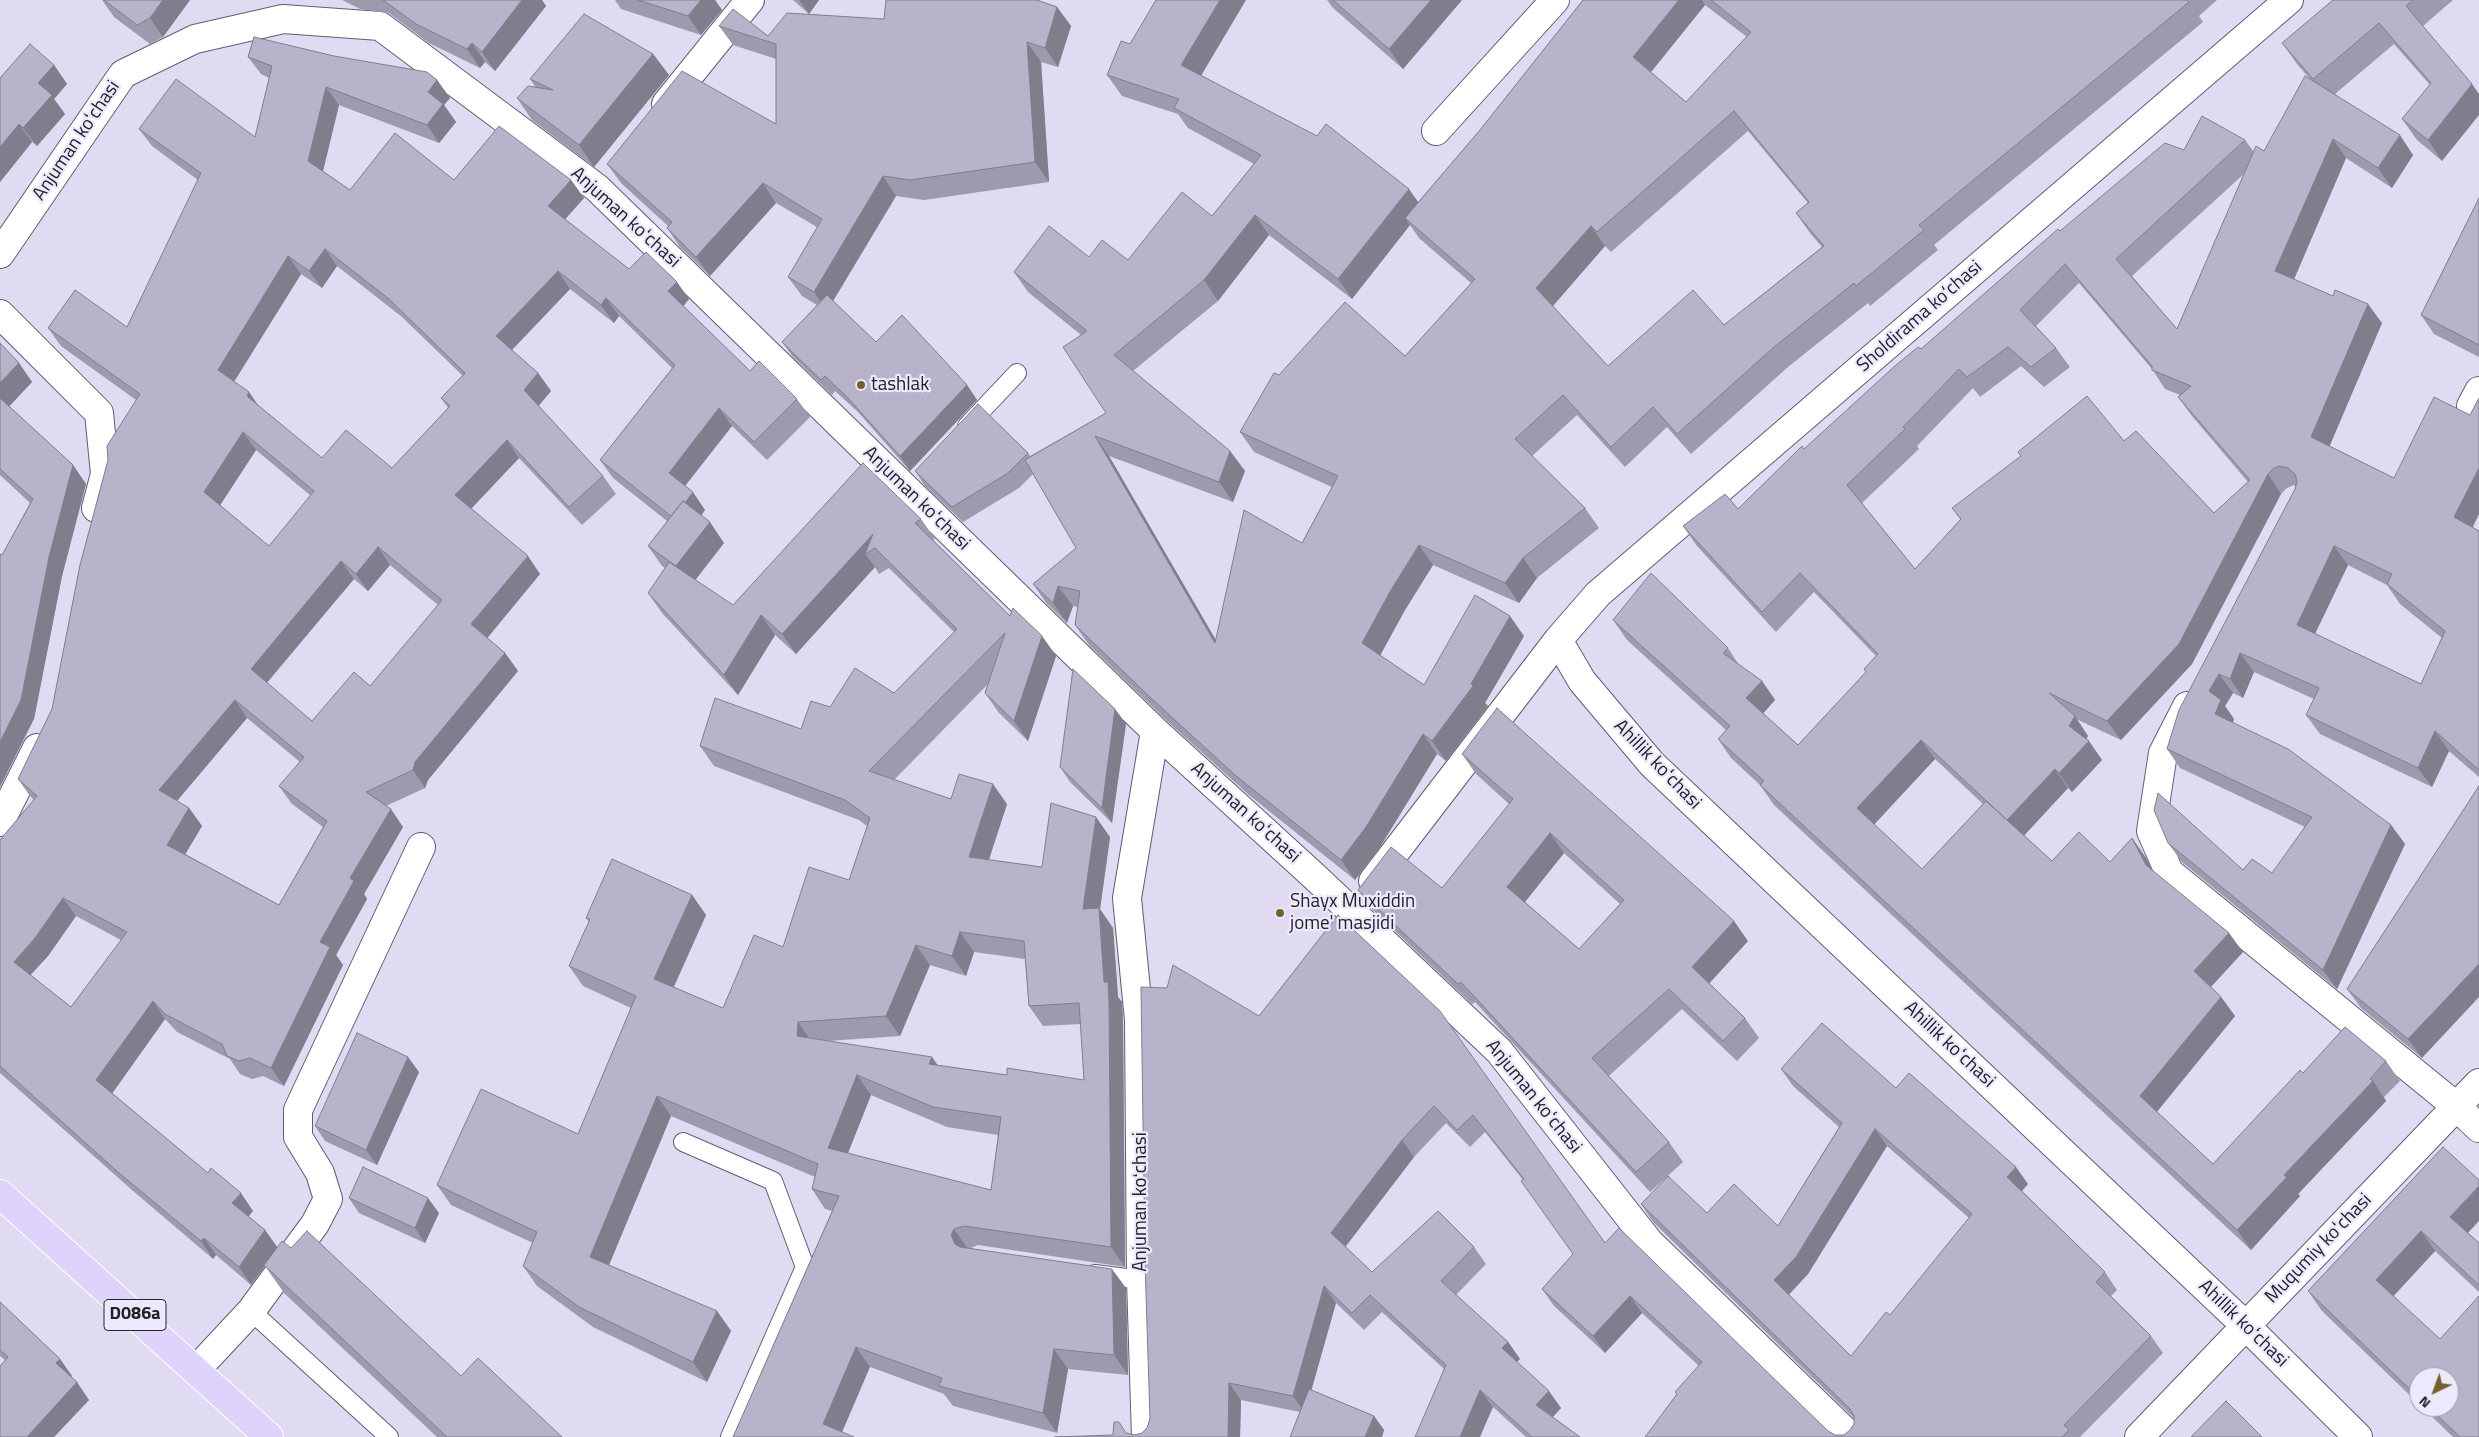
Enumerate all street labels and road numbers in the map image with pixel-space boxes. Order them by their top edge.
street label: Anjuman koʻchasi [28,77,126,205]
street label: Anjuman koʻchasi [565,163,685,273]
street label: Sholdirama ko‘chasi [1853,256,1987,378]
street label: Anjuman koʻchasi [858,442,974,556]
street label: Ahillik koʻchasi [1609,715,1705,815]
street label: Anjuman koʻchasi [1185,758,1305,868]
street label: Ahillik koʻchasi [1899,997,1999,1093]
street label: Anjuman koʻchasi [1480,1036,1586,1158]
street label: Anjuman koʻchasi [1130,1132,1152,1272]
street label: Muqumiy koʻchasi [2261,1189,2377,1309]
street label: Ahillik koʻchasi [2193,1276,2293,1372]
road number: D086a [104,1300,166,1330]

